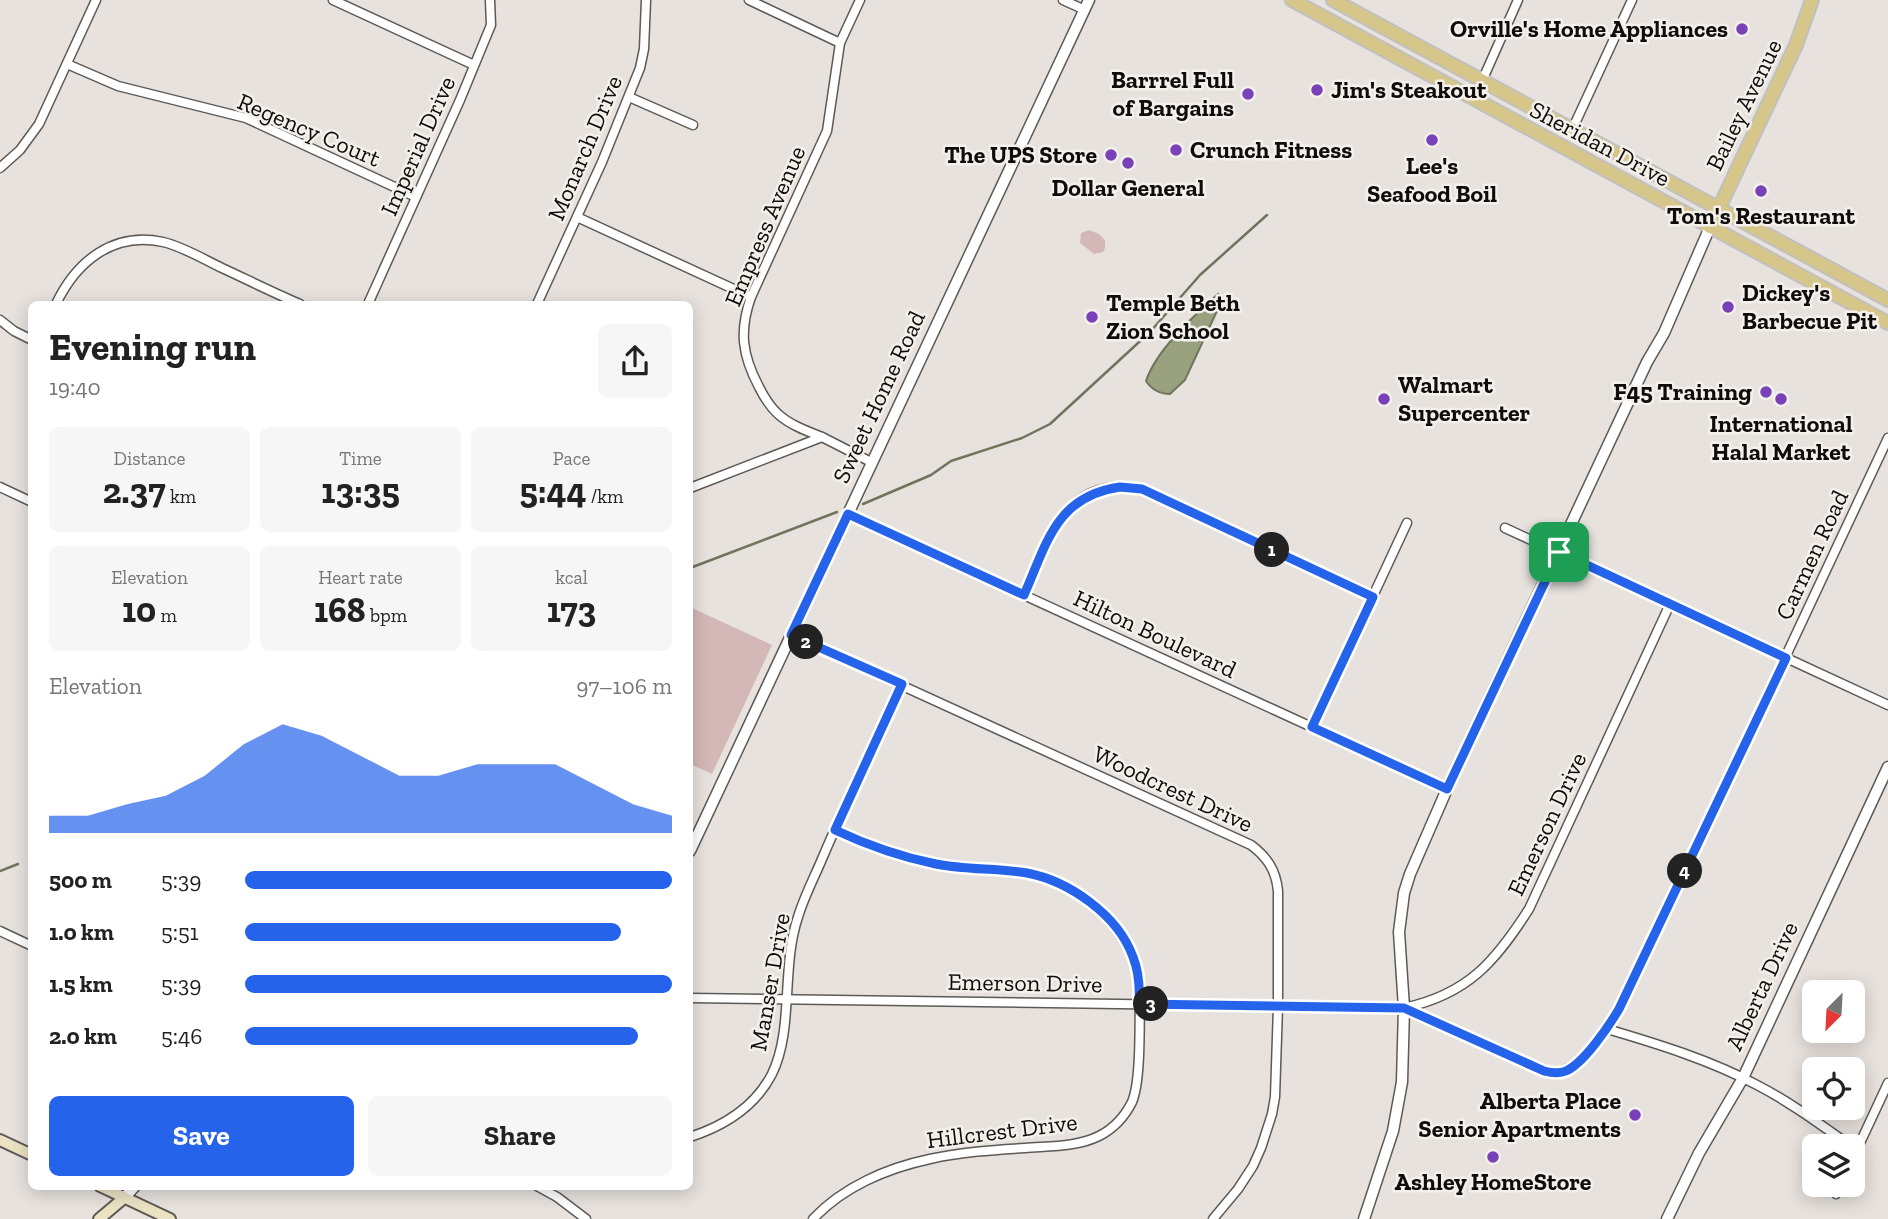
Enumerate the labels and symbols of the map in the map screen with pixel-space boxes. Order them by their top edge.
place label: Orville's Home Appliances [1450,14,1728,43]
marker: Orville's Home Appliances [1734,21,1750,37]
street label: Bailey Avenue [1699,34,1788,175]
place label: Barrrel Full of Bargains [1111,65,1234,122]
street label: Monarch Drive [541,71,628,225]
street label: Imperial Drive [374,72,461,220]
place label: Jim's Steakout [1331,75,1487,104]
marker: Jim's Steakout [1309,82,1325,98]
street label: Regency Court [233,86,385,173]
marker: Barrrel Full of Bargains [1240,86,1256,102]
street label: Sheridan Drive [1525,94,1675,193]
marker: Lee's Seafood Boil [1424,132,1440,148]
place label: Crunch Fitness [1190,135,1352,164]
place label: The UPS Store [944,140,1097,169]
street label: Empress Avenue [718,141,811,310]
marker: Crunch Fitness [1168,142,1184,158]
marker: The UPS Store [1103,147,1119,163]
place label: Lee's Seafood Boil [1367,151,1497,208]
marker: Dollar General [1120,155,1136,171]
place label: Dollar General [1051,173,1205,202]
marker: Tom's Restaurant [1753,183,1769,199]
place label: Tom's Restaurant [1667,201,1856,230]
place label: Dickey's Barbecue Pit [1742,278,1877,335]
place label: Temple Beth Zion School [1106,288,1240,345]
marker: Dickey's Barbecue Pit [1720,299,1736,315]
street label: Sweet Home Road [826,306,931,487]
marker: Temple Beth Zion School [1084,309,1100,325]
place label: Walmart Supercenter [1398,370,1531,427]
place label: F45 Training [1613,377,1752,406]
marker: F45 Training [1758,384,1774,400]
marker: Walmart Supercenter [1376,391,1392,407]
marker: International Halal Market [1773,391,1789,407]
place label: International Halal Market [1709,409,1853,466]
street label: Carmen Road [1769,485,1854,624]
pin [1529,522,1589,582]
pin: 1 [1254,532,1290,568]
street label: Hilton Boulevard [1069,583,1241,684]
pin: 2 [788,624,824,660]
street label: Woodcrest Drive [1089,739,1258,838]
street label: Emerson Drive [1501,748,1592,900]
pin: 4 [1668,854,1702,888]
street label: Manser Drive [743,911,796,1053]
street label: Alberta Drive [1719,917,1804,1055]
street label: Emerson Drive [947,967,1103,998]
north arrow [1802,980,1866,1043]
pin: 3 [1134,986,1168,1021]
place label: Alberta Place Senior Apartments [1418,1086,1621,1143]
street label: Hillcrest Drive [925,1107,1079,1154]
marker: Alberta Place Senior Apartments [1627,1107,1643,1123]
marker: Ashley HomeStore [1485,1149,1501,1165]
place label: Ashley HomeStore [1395,1167,1592,1196]

